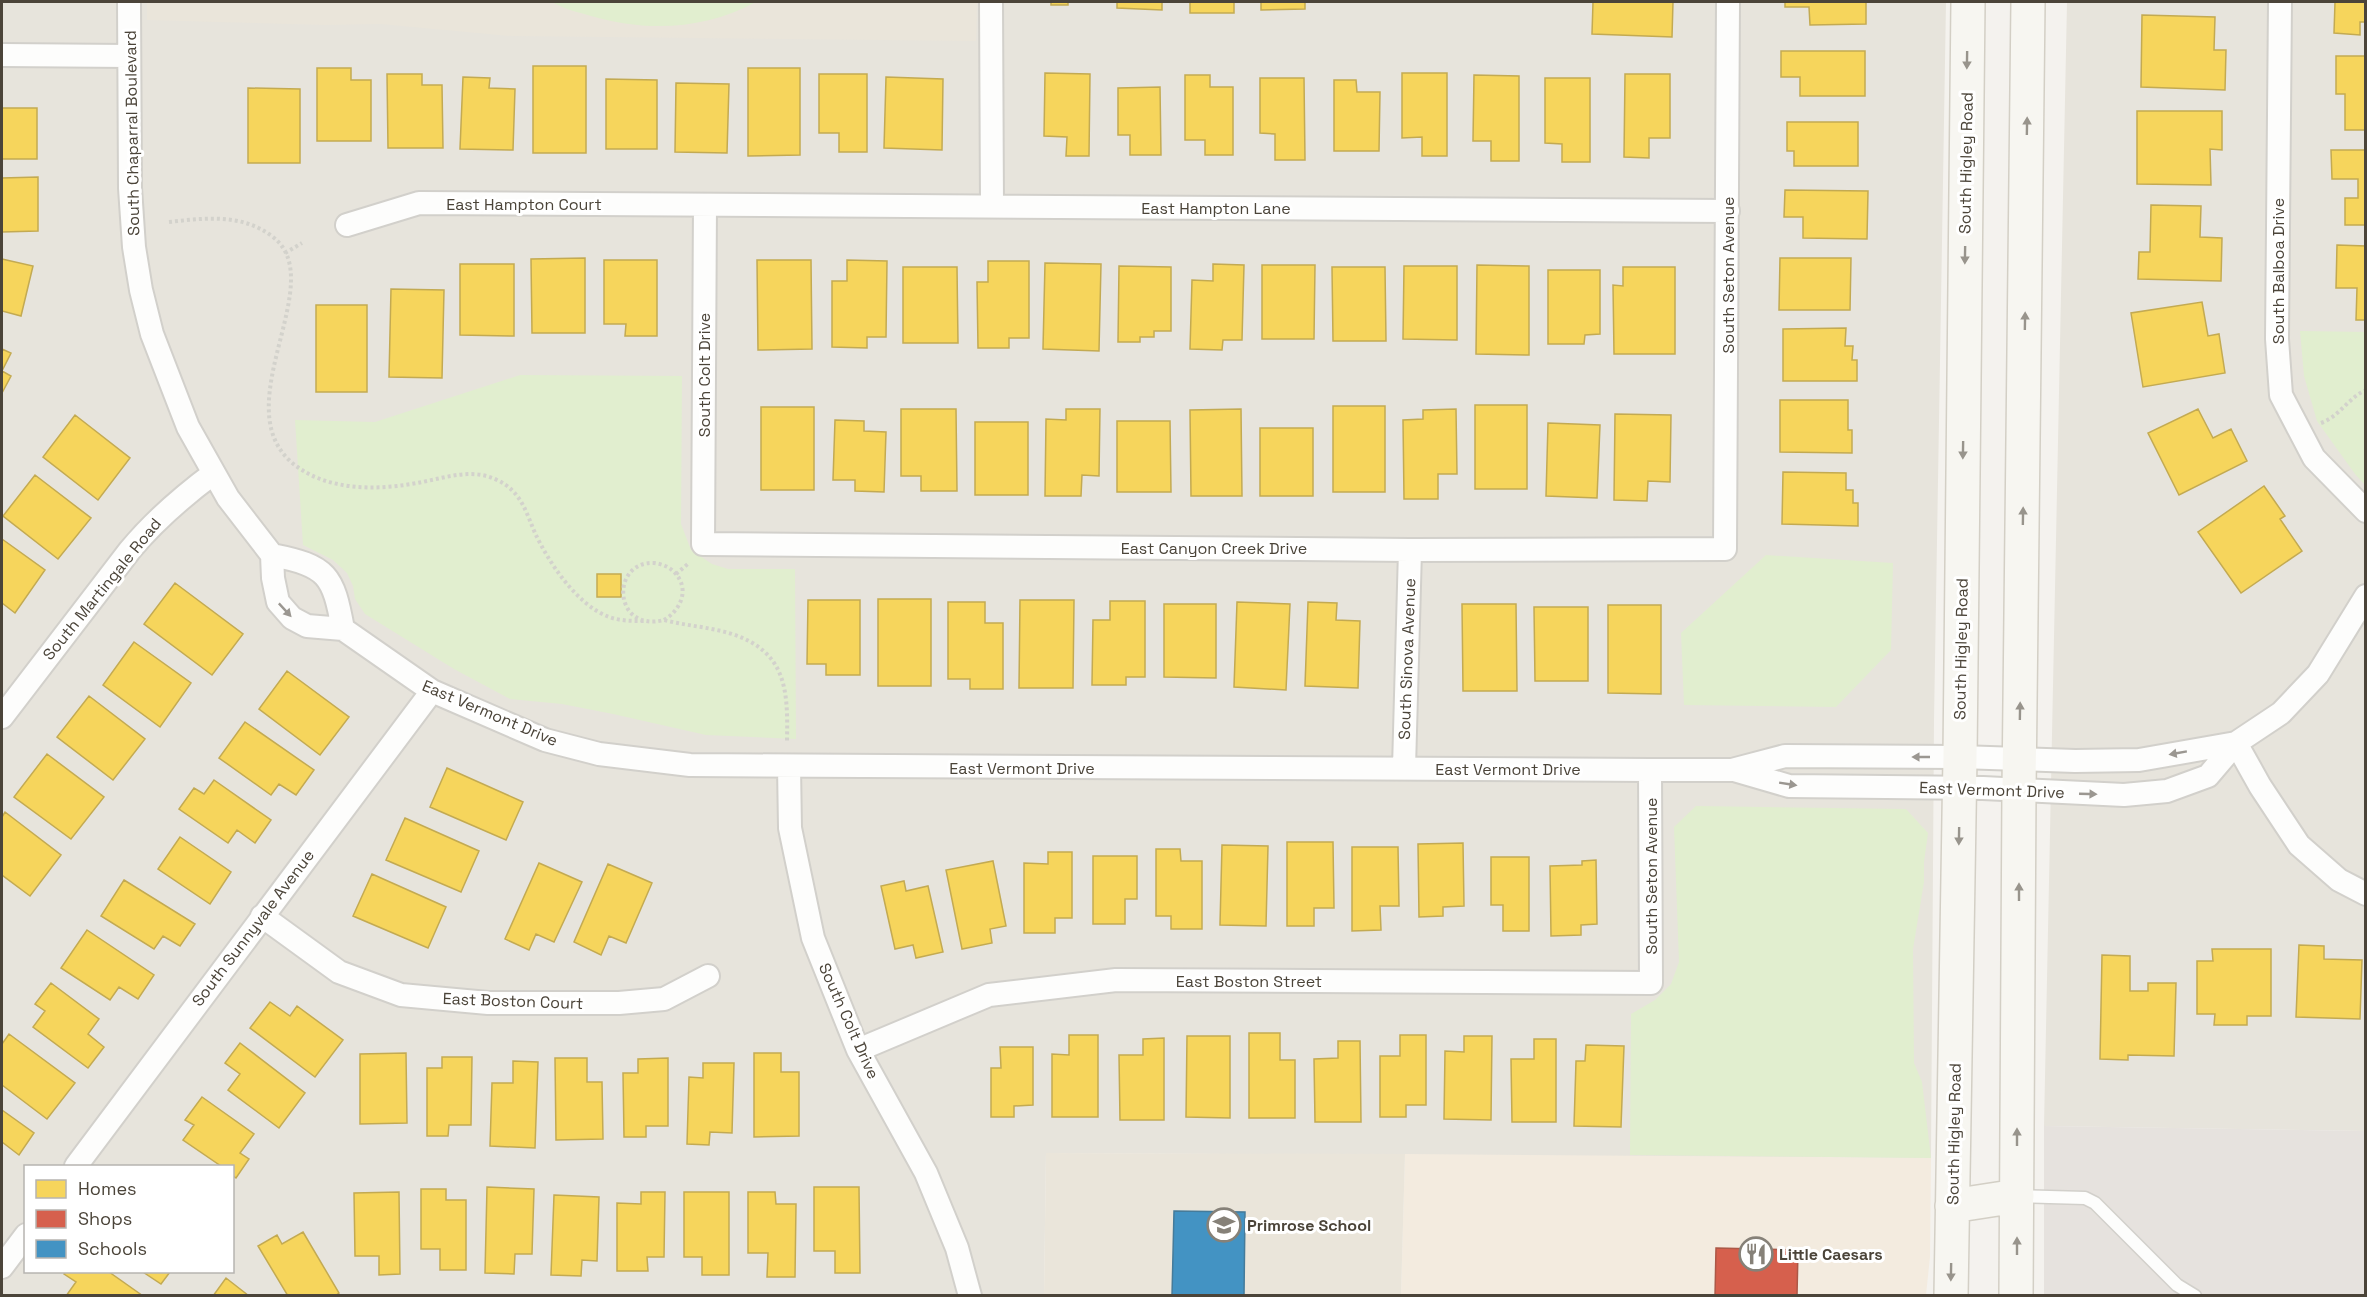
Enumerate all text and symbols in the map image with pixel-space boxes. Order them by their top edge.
street label: South Chaparral Boulevard [120,30,144,236]
one-way arrow [1963,50,1972,69]
street label: South Higley Road [1954,92,1978,234]
one-way arrow [2022,116,2032,135]
street label: East Hampton Court [446,194,602,215]
street label: South Seton Avenue [1718,197,1739,353]
street label: East Hampton Lane [1141,198,1291,219]
street label: South Balboa Drive [2268,198,2289,344]
one-way arrow [1961,245,1970,264]
one-way arrow [2020,311,2030,330]
street label: South Colt Drive [694,313,715,437]
one-way arrow [1959,440,1968,459]
one-way arrow [2018,506,2028,525]
street label: South Martingale Road [38,514,166,664]
street label: East Canyon Creek Drive [1121,538,1307,559]
street label: South Sinova Avenue [1394,578,1420,740]
street label: South Higley Road [1949,578,1973,720]
one-way arrow [278,602,291,617]
street label: East Vermont Drive [419,675,561,751]
one-way arrow [2016,701,2025,720]
one-way arrow [2169,749,2188,758]
one-way arrow [1911,752,1930,761]
street label: East Vermont Drive [949,758,1095,779]
street label: East Vermont Drive [1435,759,1581,780]
street label: East Vermont Drive [1919,777,2065,803]
one-way arrow [1779,780,1798,789]
one-way arrow [2078,789,2097,798]
street label: South Seton Avenue [1641,798,1662,954]
one-way arrow [1954,827,1964,846]
street label: South Sunnyvale Avenue [187,845,319,1011]
one-way arrow [2014,882,2024,901]
street label: South Colt Drive [814,960,884,1082]
street label: East Boston Street [1176,971,1322,992]
street label: East Boston Court [442,988,584,1014]
street label: South Higley Road [1942,1063,1966,1205]
one-way arrow [2012,1128,2022,1147]
legend [24,1165,234,1273]
text: Homes [78,1177,137,1200]
text: Shops [78,1207,132,1230]
school or university icon: Primrose School [1206,1207,1242,1243]
place label: Primrose School [1247,1215,1371,1236]
restaurant icon: Little Caesars [1738,1236,1774,1272]
one-way arrow [2012,1236,2022,1255]
text: Schools [78,1237,147,1260]
place label: Little Caesars [1779,1244,1883,1265]
one-way arrow [1946,1262,1956,1281]

